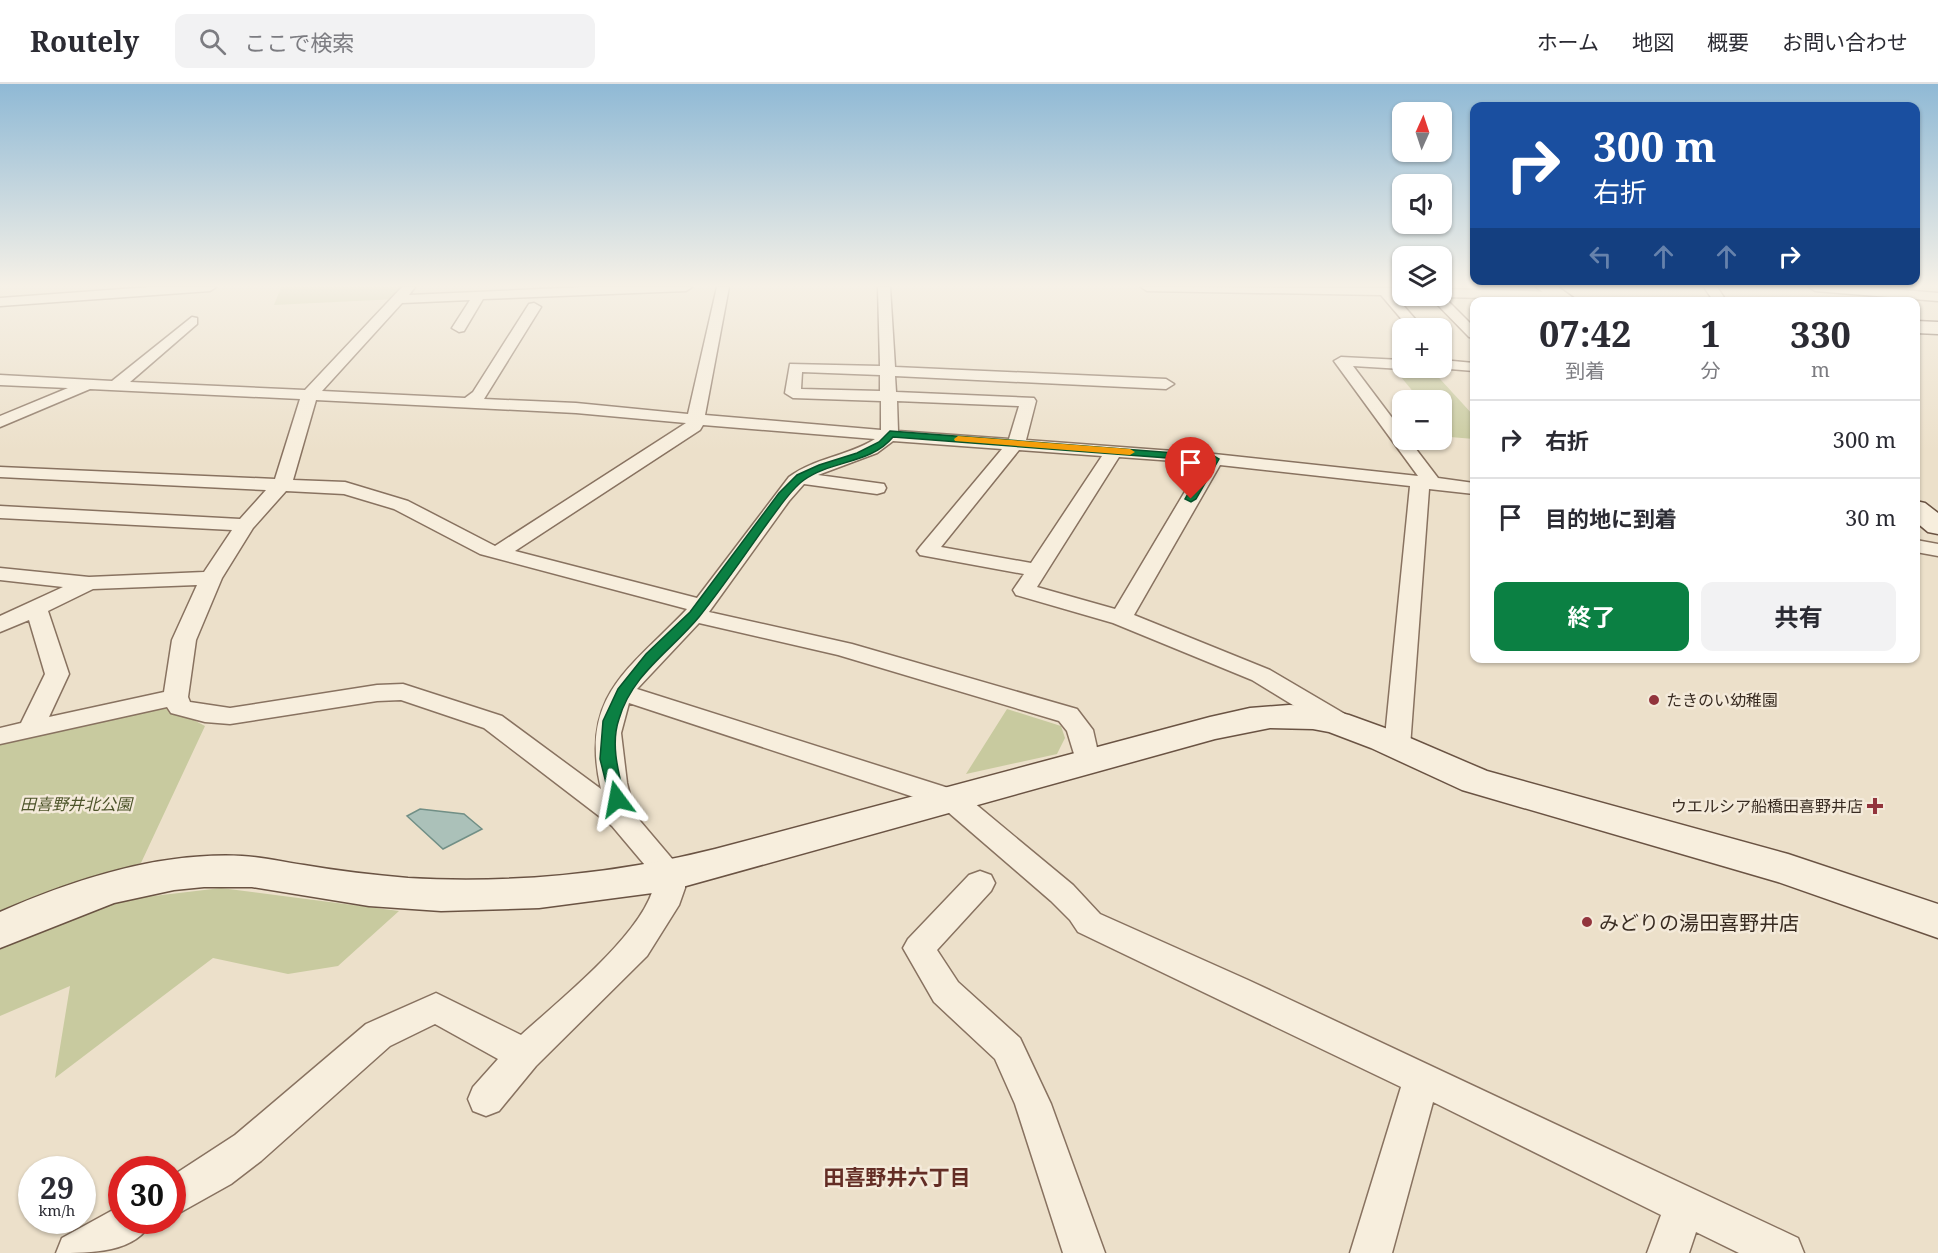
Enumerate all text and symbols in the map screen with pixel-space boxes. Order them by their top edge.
search box [175,14,595,68]
text: Routely [30,22,139,60]
icon: search [196,25,229,58]
text: ここで検索 [244,27,354,57]
text: ホーム [1537,28,1599,56]
text: 地図 [1632,28,1674,56]
text: 概要 [1707,28,1749,56]
text: お問い合わせ [1782,28,1908,56]
north arrow [1392,102,1452,162]
map controls [1392,102,1452,450]
text: 300 m [1593,117,1717,174]
icon: right [1494,126,1572,204]
text: 右折 [1593,173,1647,210]
button: sound [1392,174,1452,234]
icon: left [1584,240,1617,273]
icon: ahead [1647,240,1680,273]
icon: ahead [1710,240,1743,273]
icon: right [1773,240,1806,273]
button: layers [1392,246,1452,306]
text: 07:42 [1539,309,1631,358]
text: 1 [1700,309,1721,358]
text: 330 [1790,310,1851,359]
button: + [1392,318,1452,378]
text: m [1811,356,1830,383]
text: 到着 [1565,357,1605,384]
text: 分 [1701,357,1721,384]
button: − [1392,390,1452,450]
icon: right [1494,423,1527,456]
text: 300 m [1833,424,1896,454]
text: 右折 [1545,425,1589,455]
pin [1165,437,1216,499]
icon: arrive [1174,446,1207,479]
icon: arrive [1494,501,1527,534]
text: 30 m [1845,502,1896,532]
text: 目的地に到着 [1545,503,1677,533]
button: 終了 [1494,582,1689,651]
button: 共有 [1701,582,1896,651]
place label: たきのい幼稚園 [1666,689,1778,711]
marker: たきのい幼稚園 [1647,693,1661,707]
position arrow [585,767,649,831]
park label: 田喜野井北公園 [20,793,134,815]
place label: ウエルシア船橋田喜野井店 [1671,795,1863,817]
marker: ウエルシア船橋田喜野井店 [1868,799,1882,813]
place label: みどりの湯田喜野井店 [1599,909,1799,936]
marker: みどりの湯田喜野井店 [1580,915,1594,929]
speed limit sign: 30 [108,1156,186,1234]
district label: 田喜野井六丁目 [824,1163,971,1191]
text: 29 [40,1167,74,1208]
text: km/h [39,1200,75,1220]

